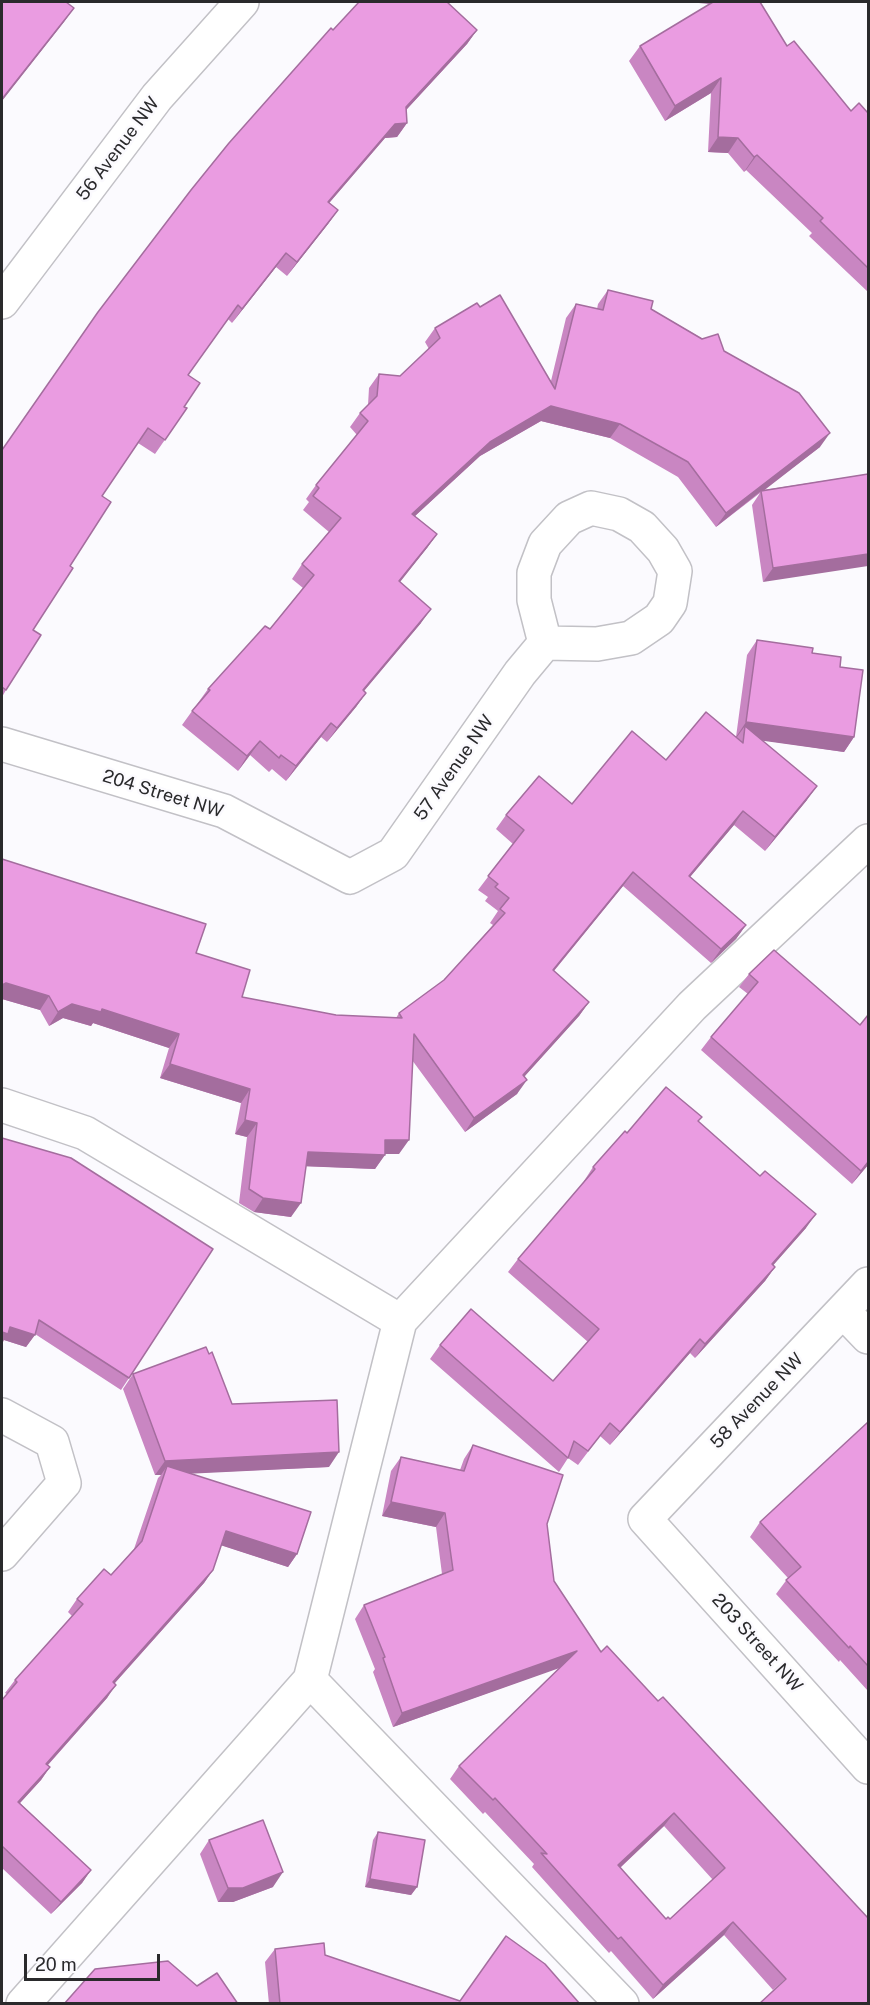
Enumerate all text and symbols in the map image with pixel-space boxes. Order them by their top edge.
street label: 56 Avenue NW [72,93,164,205]
street label: 57 Avenue NW [410,711,498,825]
street label: 204 Street NW [100,765,226,823]
street label: 58 Avenue NW [706,1349,808,1453]
street label: 203 Street NW [707,1589,807,1697]
scale bar [27,1942,164,1980]
text: 20 m [35,1954,77,1975]

